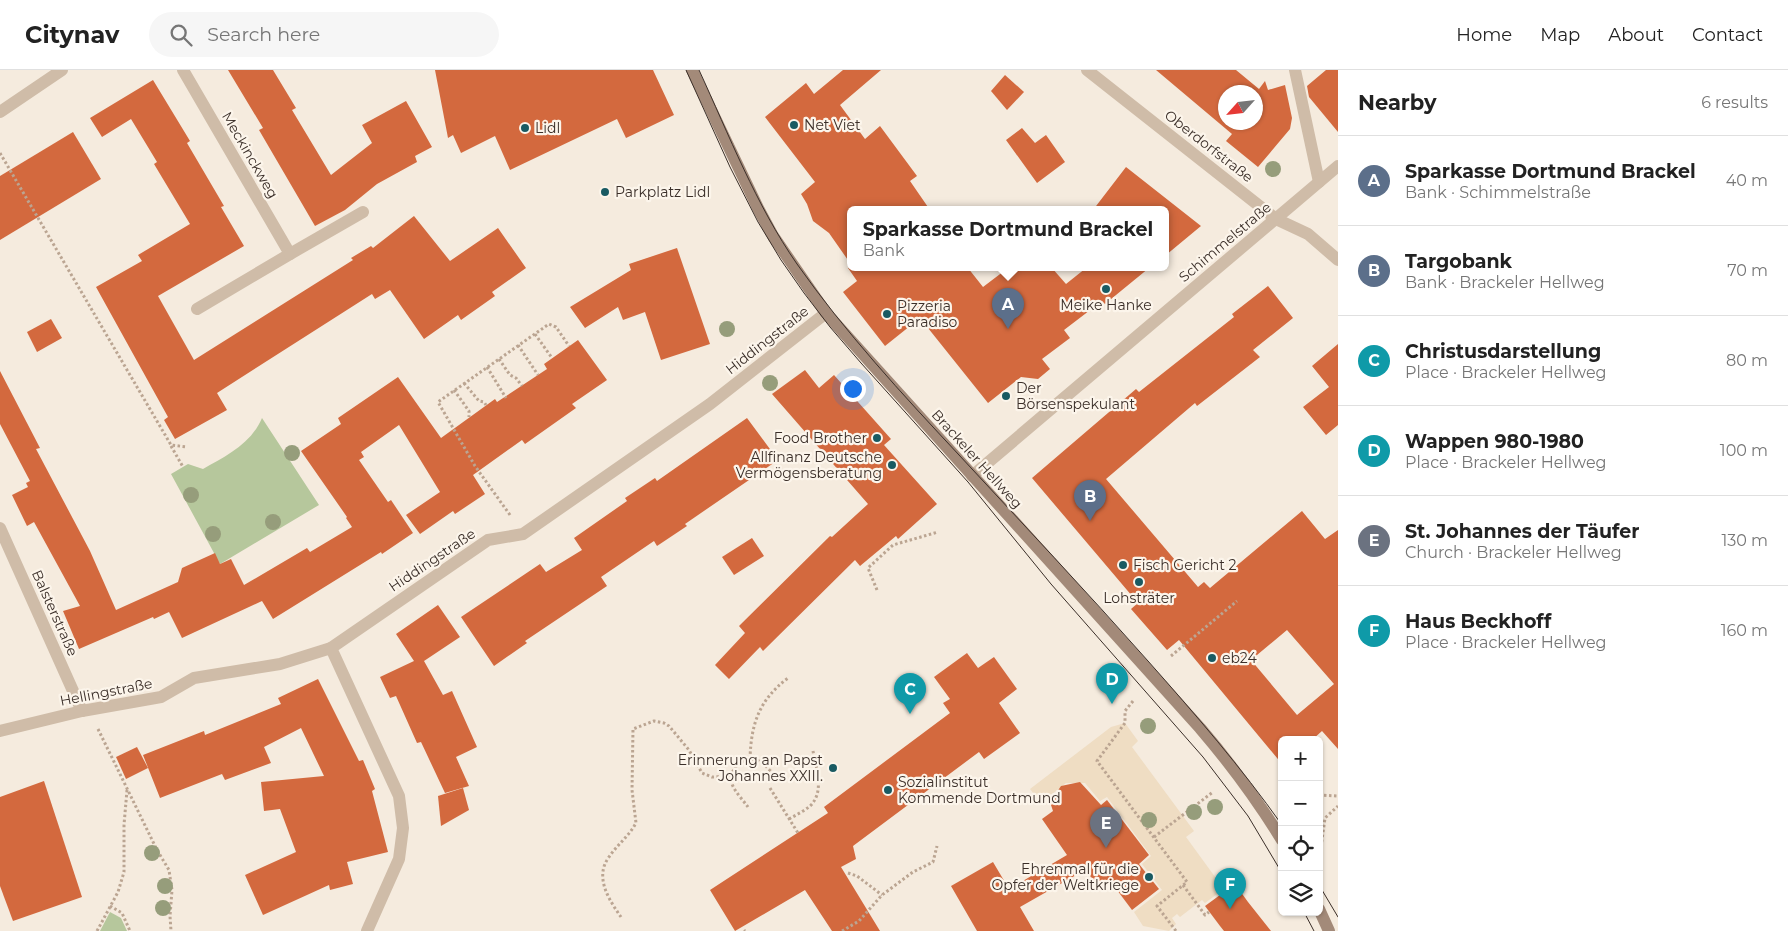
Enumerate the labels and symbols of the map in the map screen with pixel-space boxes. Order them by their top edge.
north arrow [1218,85,1263,130]
street label: Oberdorfstraße [1161,106,1257,186]
street label: Meckinckweg [218,108,282,202]
place label: Net Viet [804,116,861,134]
place label: Lidl [535,119,560,137]
marker: Net Viet [788,119,800,131]
marker: Lidl [519,122,531,134]
place label: Parkplatz Lidl [615,183,710,201]
marker: Parkplatz Lidl [599,186,611,198]
street label: Schimmelstraße [1175,198,1275,286]
marker: Meike Hanke [1100,283,1112,295]
pin: A [992,288,1024,329]
place label: Meike Hanke [1060,296,1152,314]
place label: Pizzeria Paradiso [897,297,957,331]
street label: Hiddingstraße [722,302,812,378]
marker: Pizzeria Paradiso [881,308,893,320]
your location [840,376,866,402]
place label: Der Börsenspekulant [1016,379,1136,413]
marker: Der Börsenspekulant [1000,390,1012,402]
street label: Brackeler Hellweg [928,406,1026,512]
place label: Food Brother [774,429,867,447]
marker: Food Brother [871,432,883,444]
place label: Allfinanz Deutsche Vermögensberatung [736,448,882,482]
marker: Allfinanz Deutsche Vermögensberatung [886,459,898,471]
pin: B [1074,480,1106,521]
street label: Hiddingstraße [385,524,479,596]
place label: Fisch Gericht 2 [1133,556,1237,574]
marker: Fisch Gericht 2 [1117,559,1129,571]
street label: Balsterstraße [28,567,82,659]
marker: Lohsträter [1133,576,1145,588]
place label: Lohsträter [1103,589,1175,607]
place label: eb24 [1222,649,1257,667]
marker: eb24 [1206,652,1218,664]
pin: D [1096,663,1128,704]
pin: C [894,673,926,714]
street label: Hellingstraße [58,674,154,710]
place label: Erinnerung an Papst Johannes XXIII. [678,751,823,785]
marker: Erinnerung an Papst Johannes XXIII. [827,762,839,774]
place label: Sozialinstitut Kommende Dortmund [898,773,1061,807]
marker: Sozialinstitut Kommende Dortmund [882,784,894,796]
pin: E [1090,807,1122,848]
place label: Ehrenmal für die Opfer der Weltkriege [992,860,1139,894]
pin: F [1214,868,1246,909]
marker: Ehrenmal für die Opfer der Weltkriege [1143,871,1155,883]

